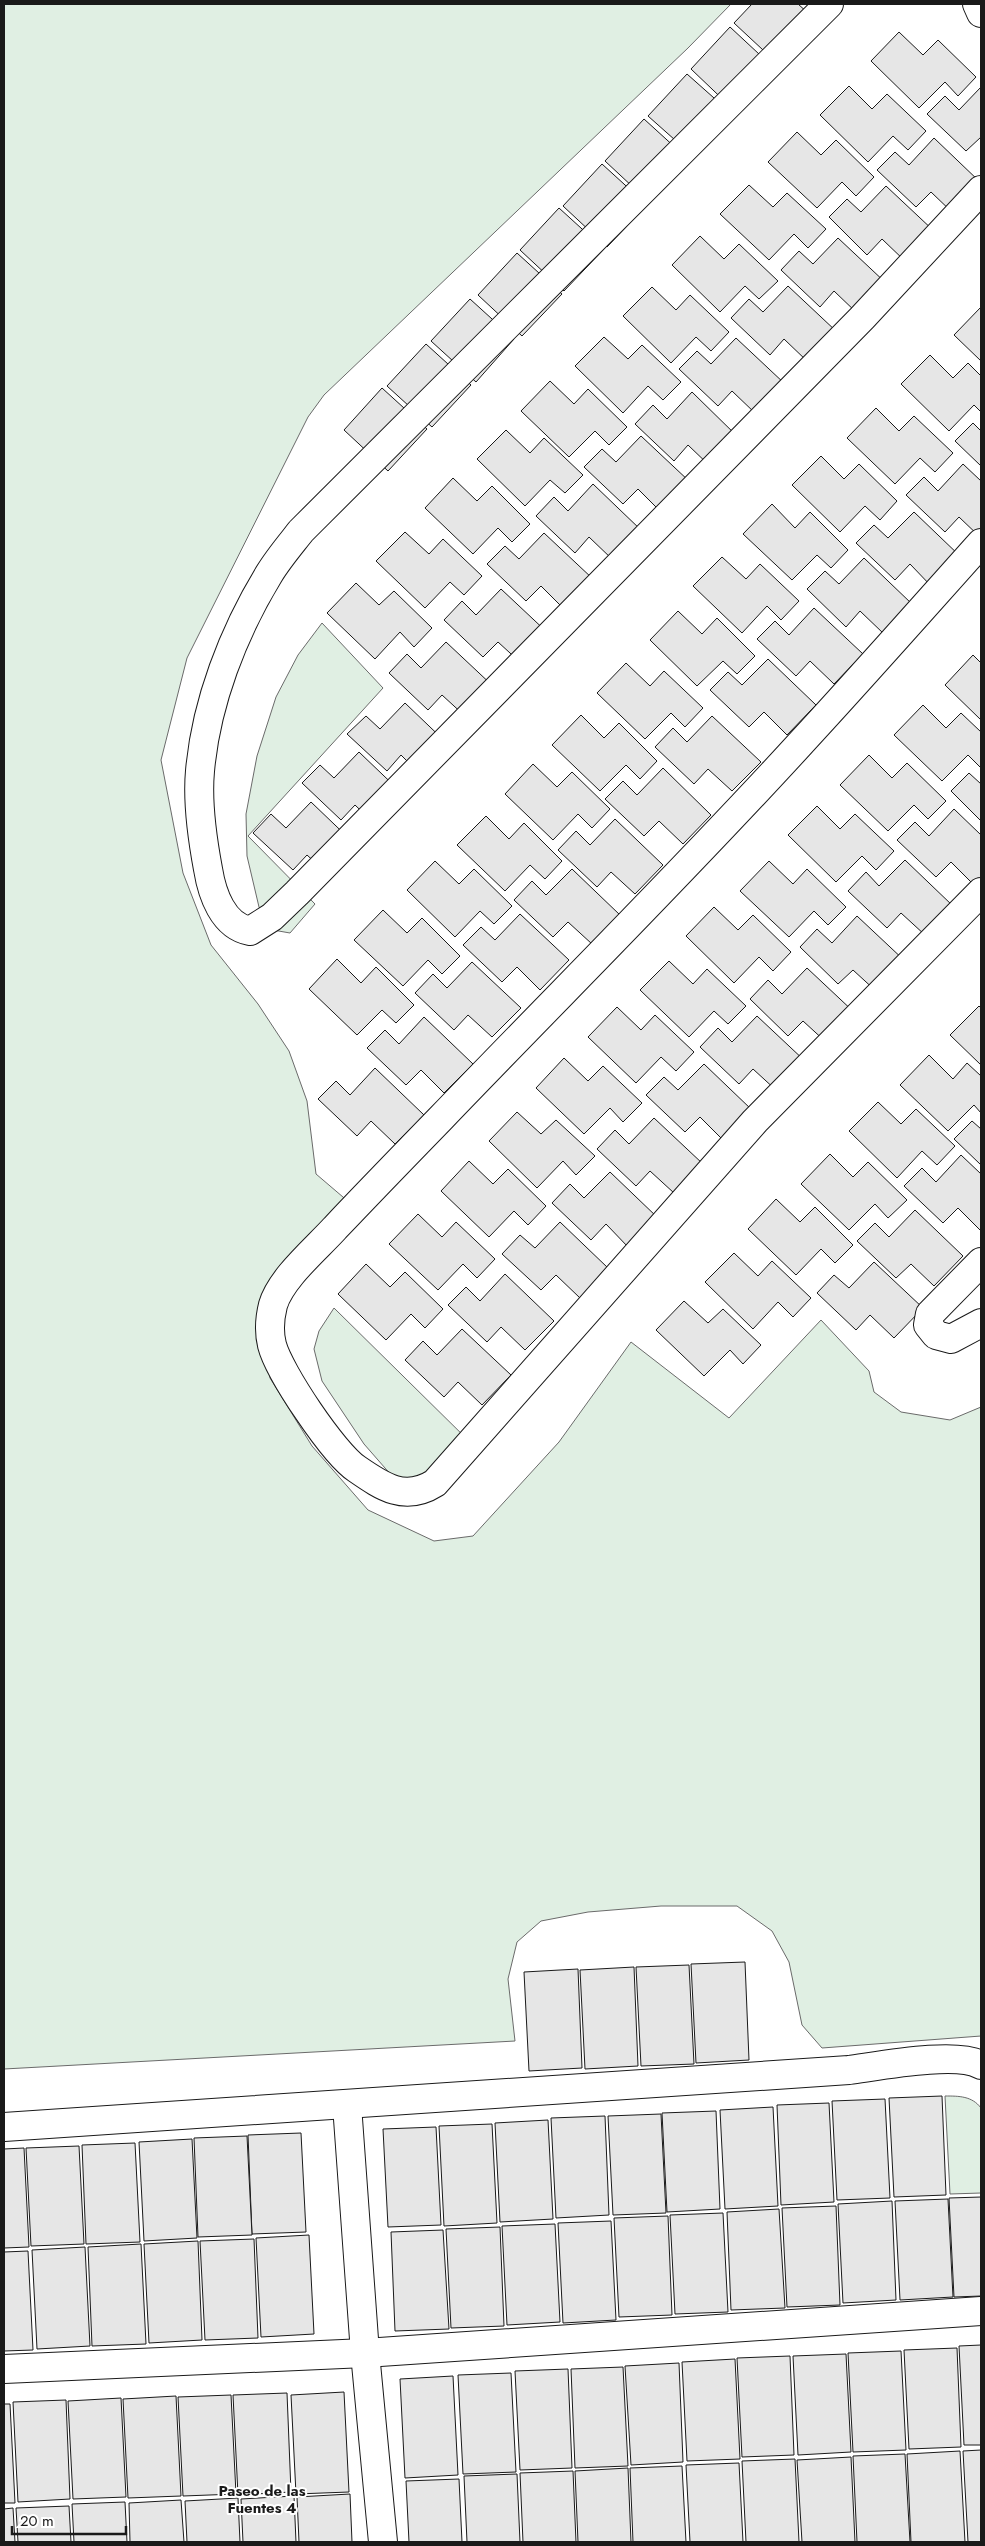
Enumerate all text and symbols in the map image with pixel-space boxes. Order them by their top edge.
district label: Paseo de las Fuentes 4 [218,2480,306,2519]
scale bar [12,2504,126,2536]
text: 20 m [20,2510,54,2532]

